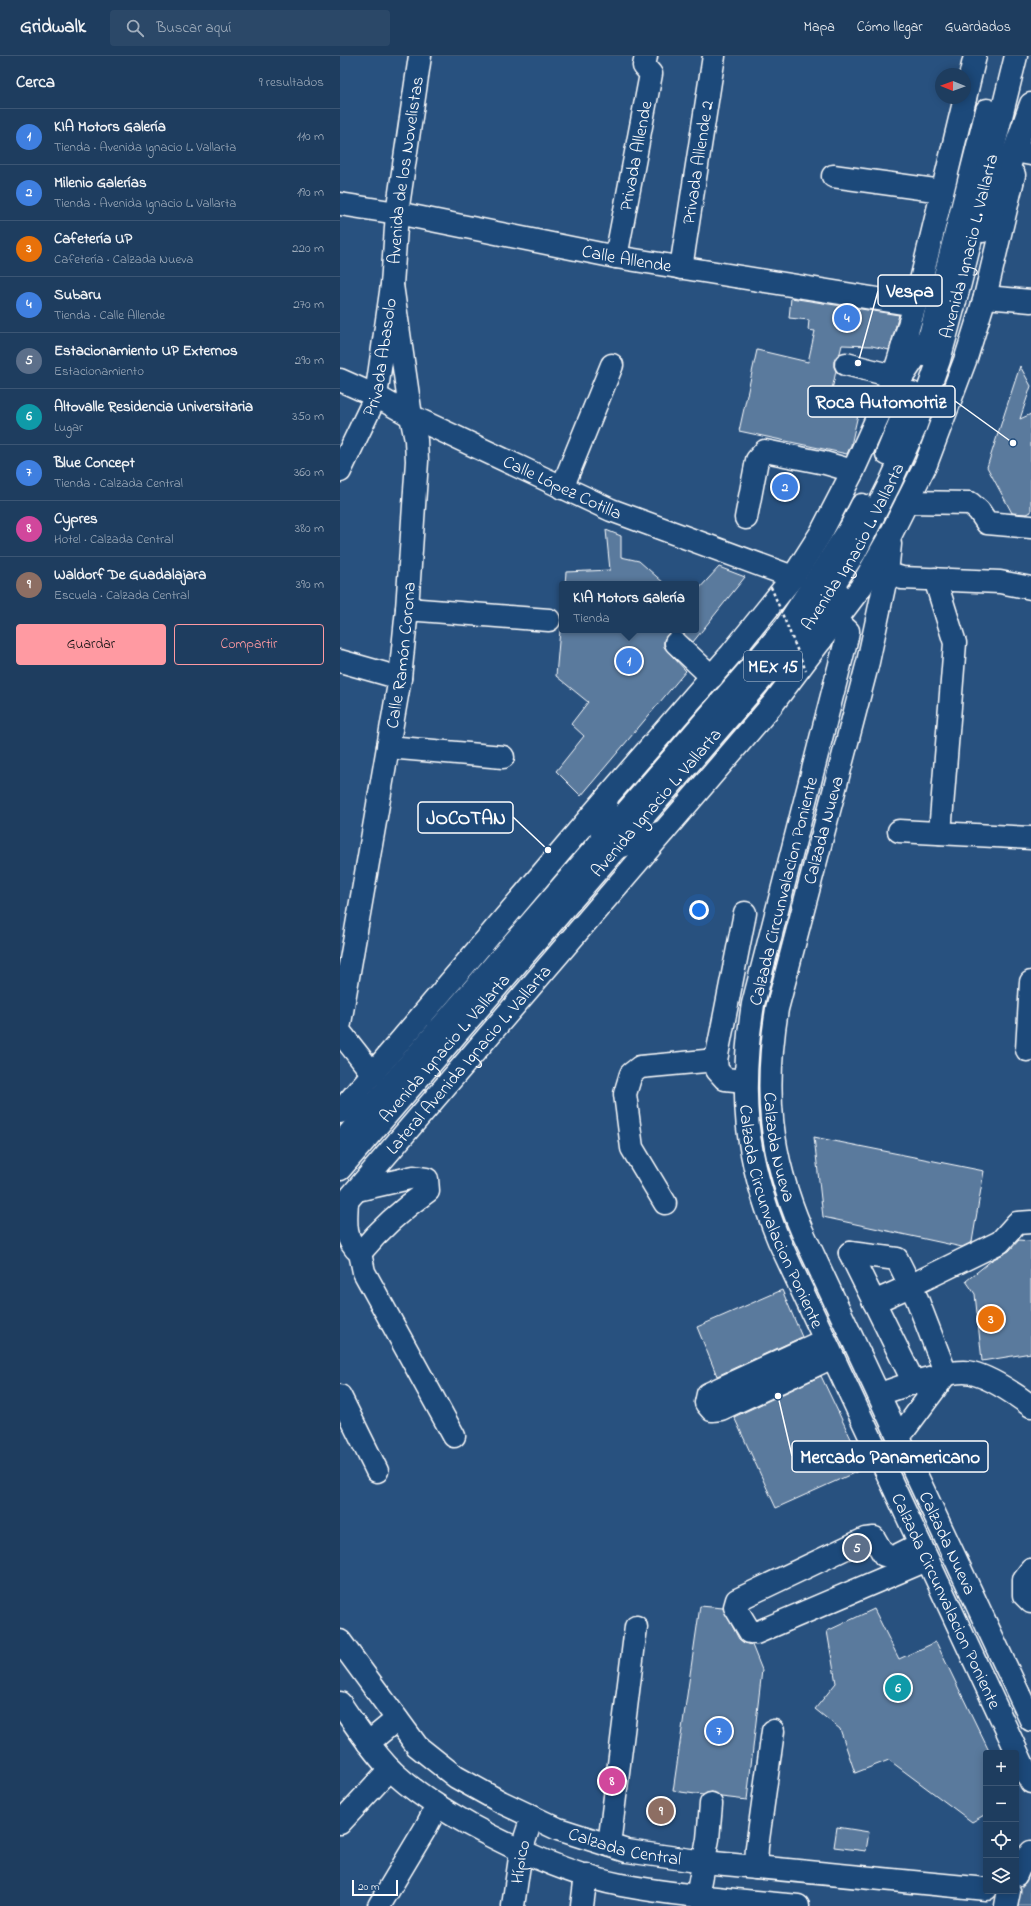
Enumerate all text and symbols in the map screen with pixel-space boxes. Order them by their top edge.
search box [110,10,390,46]
text: Gridwalk [20,14,86,41]
icon: search [124,17,146,39]
text: Buscar aquí [156,17,231,39]
text: Mapa [804,17,835,38]
text: Cómo llegar [857,17,923,38]
text: Guardados [945,17,1011,38]
north arrow [935,68,971,104]
text: Cerca [16,70,55,95]
text: 9 resultados [259,73,324,92]
street label: Avenida de los Novelistas [382,75,432,265]
street label: Privada Allende [614,98,661,213]
street label: Privada Allende 2 [677,99,722,226]
text: KIA Motors Galería [54,116,166,138]
text: 1 [27,127,31,146]
text: 110 m [297,127,324,146]
text: Tienda · Avenida Ignacio L. Vallarta [54,138,236,157]
street label: Avenida Ignacio L. Vallarta [934,152,1006,342]
text: Milenio Galerías [54,172,147,194]
text: 2 [26,183,32,202]
text: 190 m [297,183,324,202]
text: Tienda · Avenida Ignacio L. Vallarta [54,194,236,213]
text: Cafetería UP [54,228,132,250]
text: 3 [26,239,32,258]
text: 220 m [292,239,324,258]
street label: Calle Allende [579,239,674,281]
text: Cafetería · Calzada Nueva [54,250,193,269]
callout: Vespa [878,275,942,306]
text: Vespa [885,279,934,306]
text: Subaru [54,284,101,306]
text: 4 [26,295,32,314]
text: 270 m [293,295,324,314]
street label: Privada Abasolo [357,297,405,422]
pin: 4 [834,303,860,333]
text: Tienda · Calle Allende [54,306,165,325]
text: Estacionamiento UP Externos [54,340,238,362]
text: 5 [25,351,33,370]
text: 290 m [295,351,324,370]
text: Estacionamiento [54,362,144,381]
callout: Roca Automotriz [808,386,955,417]
text: Roca Automotriz [816,390,947,417]
text: Altovalle Residencia Universitaria [54,396,253,418]
text: 6 [26,407,32,426]
text: 350 m [292,407,324,426]
text: Lugar [54,418,83,437]
street label: Calle López Cotilla [498,450,625,528]
text: Blue Concept [54,452,135,474]
street label: Avenida Ignacio L. Vallarta [796,459,912,636]
text: 7 [26,463,32,482]
text: 360 m [294,463,324,482]
pin: 2 [772,472,798,502]
text: Tienda · Calzada Central [54,474,183,493]
text: Cypres [54,508,98,530]
text: 8 [27,519,31,538]
text: 380 m [295,519,324,538]
text: Hotel · Calzada Central [54,530,173,549]
text: Waldorf De Guadalajara [54,564,206,586]
text: 9 [27,575,31,594]
text: 390 m [296,575,324,594]
street label: Calle Ramón Corona [380,581,424,731]
popup [559,581,699,633]
text: Escuela · Calzada Central [54,586,189,605]
text: KIA Motors Galería [573,587,685,609]
text: Tienda [573,609,609,628]
button: Guardar [16,624,166,665]
button: Compartir [174,624,324,665]
pin: 1 [616,646,642,676]
road number: MEX 15 [744,651,802,681]
street label: Avenida Ignacio L. Vallarta [586,723,729,884]
street label: Calzada Circunvalacion Poniente [744,773,826,1009]
street label: Calzada Nueva [798,773,852,888]
callout: JOCOTAN [418,802,513,833]
text: JOCOTAN [426,806,506,833]
your location [689,900,709,920]
street label: Lateral Avenida Ignacio L. Vallarta [381,960,559,1161]
street label: Avenida Ignacio L. Vallarta [374,969,518,1129]
street label: Calzada Nueva [755,1092,801,1206]
street label: Calzada Circunvalacion Poniente [731,1104,829,1334]
pin: 3 [978,1304,1004,1334]
callout: Mercado Panamericano [792,1441,988,1472]
text: Mercado Panamericano [800,1445,980,1472]
street label: Calzada Nueva [911,1488,982,1600]
street label: Calzada Circunvalacion Poniente [883,1489,1007,1715]
pin: 5 [844,1533,870,1563]
pin: 6 [885,1673,911,1703]
pin: 7 [706,1716,732,1746]
map controls [983,1750,1019,1894]
button: + [983,1750,1019,1786]
pin: 8 [599,1766,625,1796]
button: − [983,1786,1019,1822]
pin: 9 [648,1796,674,1826]
street label: Calzada Central [565,1822,683,1874]
button: locate [983,1822,1019,1858]
street label: Hípico [505,1837,539,1885]
button: layers [983,1858,1019,1894]
scale bar [352,1878,398,1897]
text: 20 m [358,1879,380,1895]

